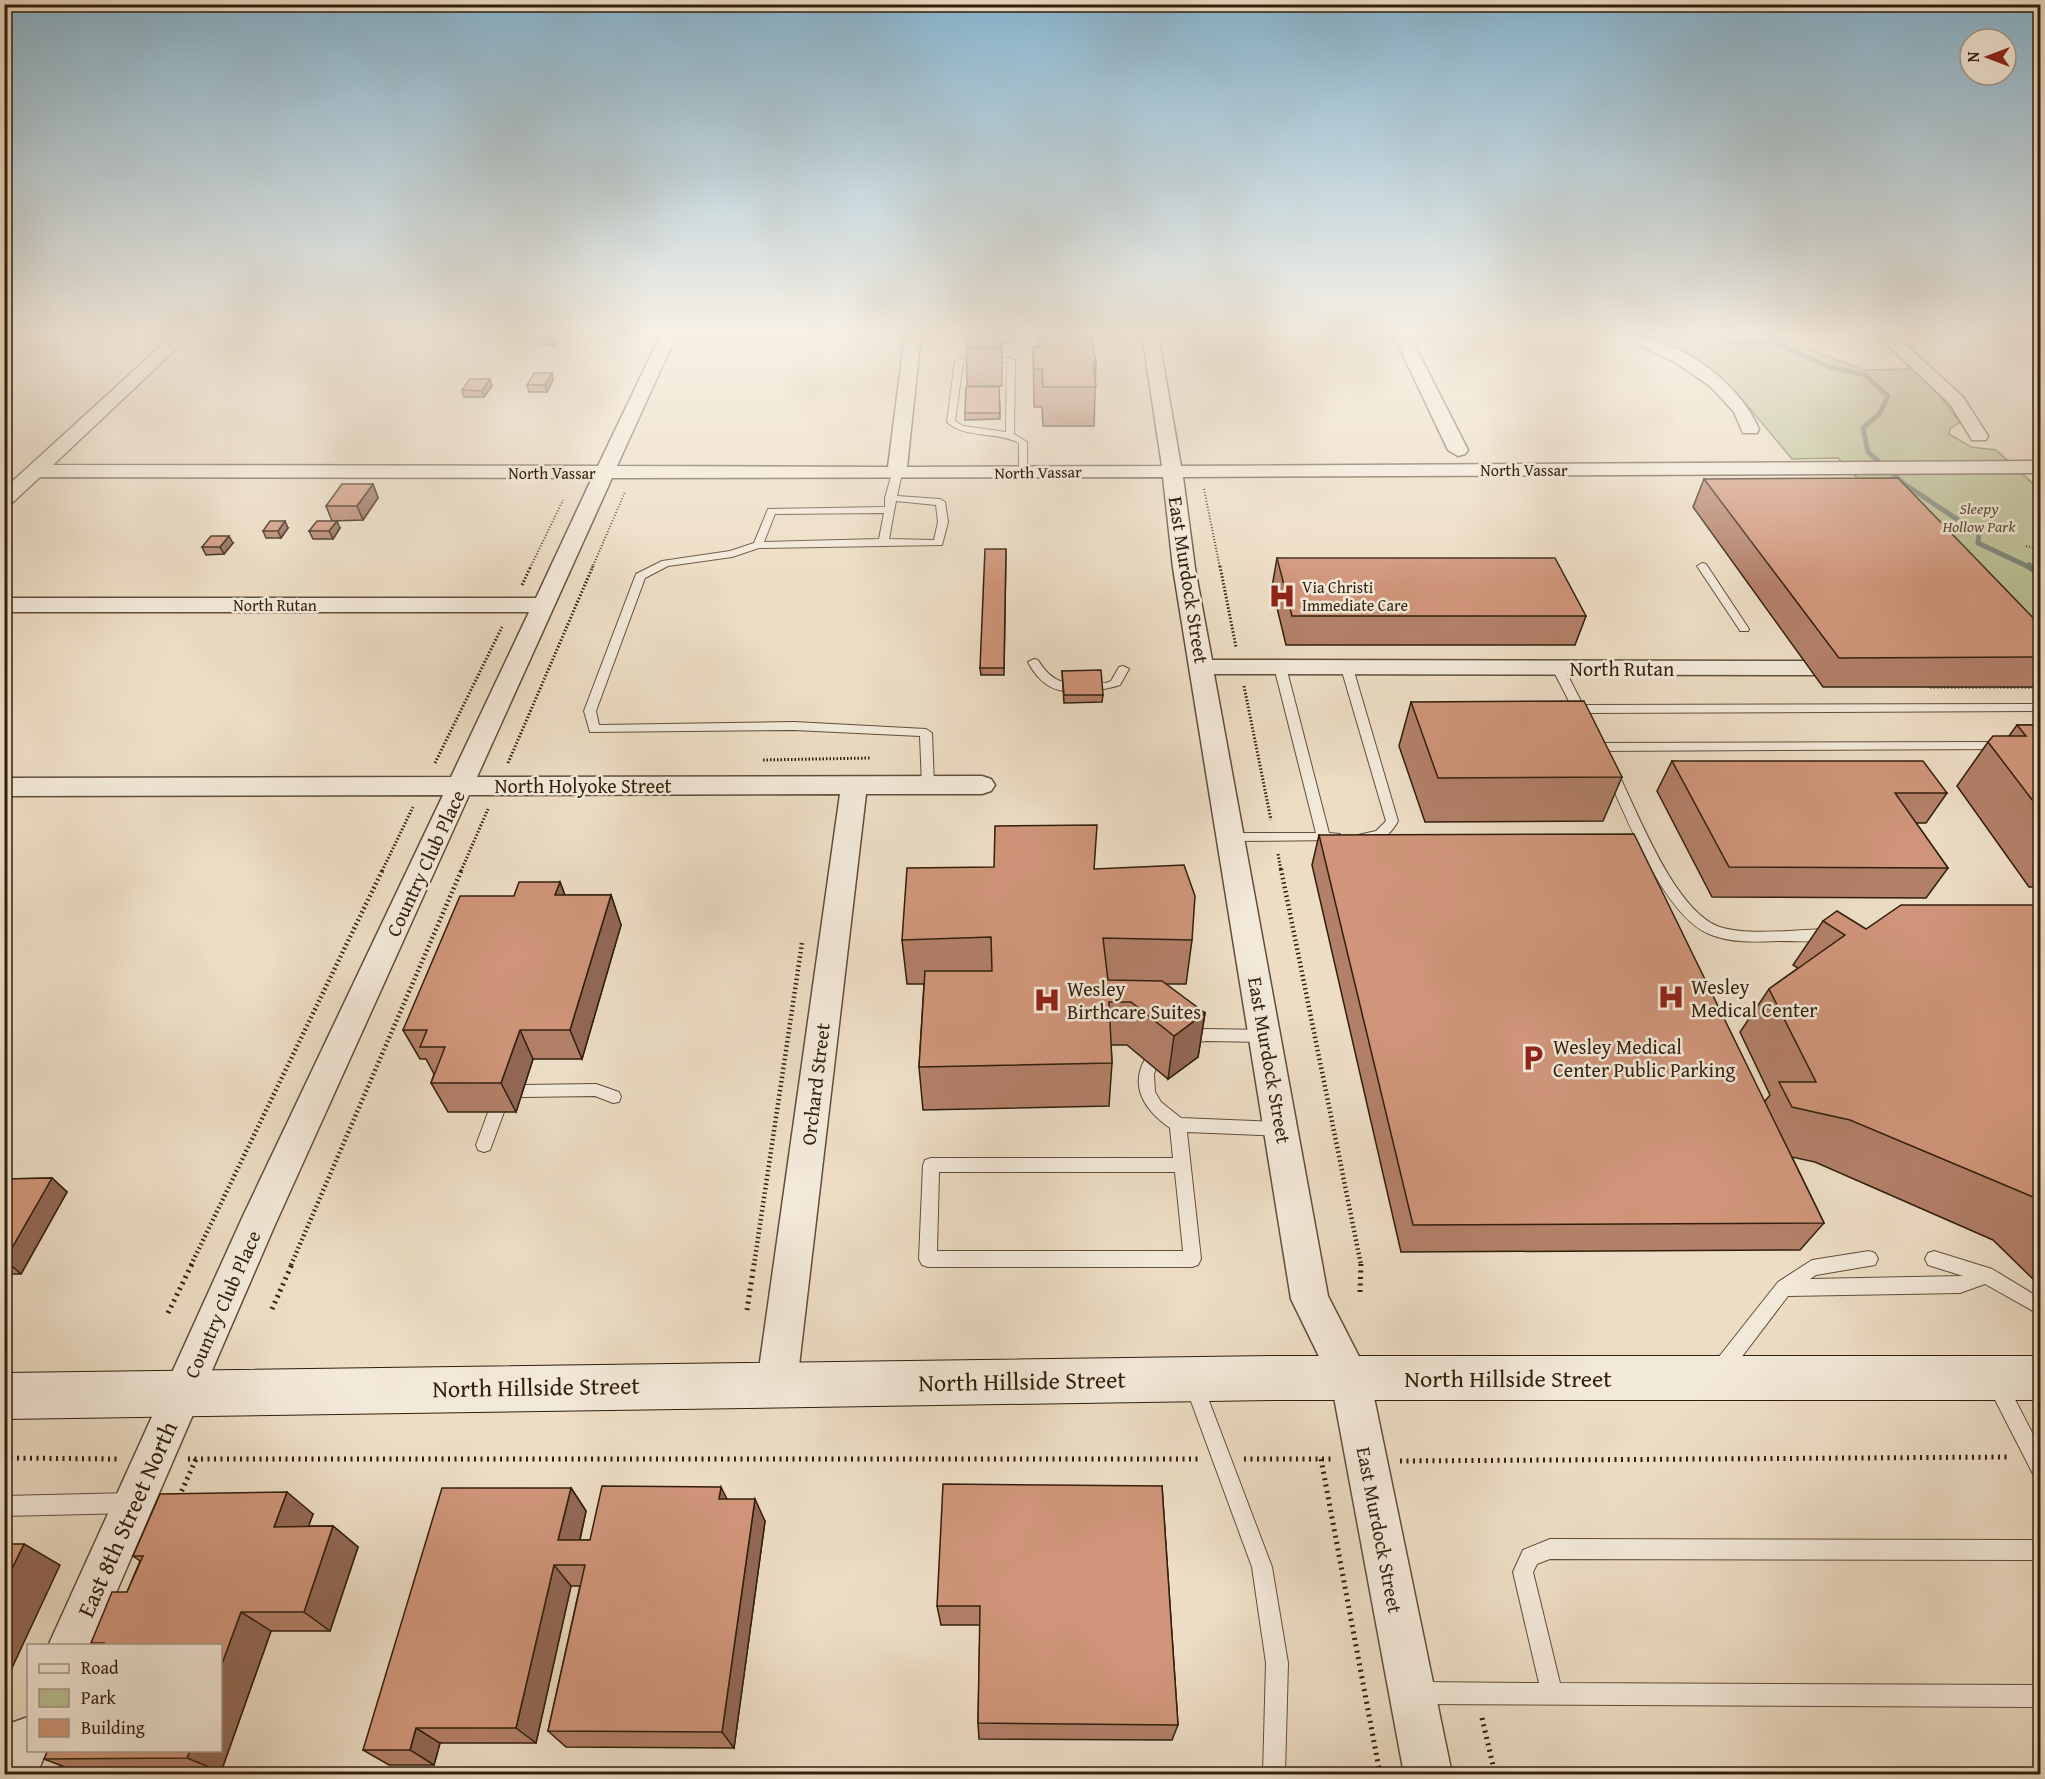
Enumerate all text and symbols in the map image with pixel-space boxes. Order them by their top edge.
north arrow [1958,27,2018,87]
text: N [1961,51,1985,62]
street label: North Vassar [1480,458,1568,482]
street label: North Vassar [994,459,1082,485]
street label: North Vassar [508,461,596,485]
street label: East Murdock Street [1161,494,1217,666]
park label: Sleepy Hollow Park [1941,496,2016,538]
place label: Via Christi Immediate Care [1302,575,1408,617]
hospital icon: Via Christi Immediate Care [1267,581,1297,611]
street label: North Rutan [233,593,317,617]
street label: North Rutan [1570,654,1674,683]
street label: North Holyoke Street [494,771,672,800]
street label: Country Club Place [378,785,472,941]
place label: Wesley Medical Center [1691,972,1818,1024]
place label: Wesley Birthcare Suites [1067,974,1201,1026]
street label: East Murdock Street [1241,974,1299,1146]
hospital icon: Wesley Medical Center [1656,982,1686,1012]
hospital icon: Wesley Birthcare Suites [1032,985,1062,1015]
street label: Orchard Street [793,1021,837,1147]
place label: Wesley Medical Center Public Parking [1553,1032,1735,1084]
parking icon: Wesley Medical Center Public Parking [1518,1043,1548,1073]
street label: Country Club Place [176,1226,268,1382]
street label: North Hillside Street [1404,1361,1612,1396]
street label: North Hillside Street [918,1362,1127,1400]
street label: North Hillside Street [432,1368,641,1406]
street label: East 8th Street North [68,1415,186,1623]
street label: East Murdock Street [1350,1444,1410,1616]
legend [27,1644,222,1752]
text: Road [81,1654,119,1681]
text: Park [81,1684,117,1711]
text: Building [81,1714,145,1741]

